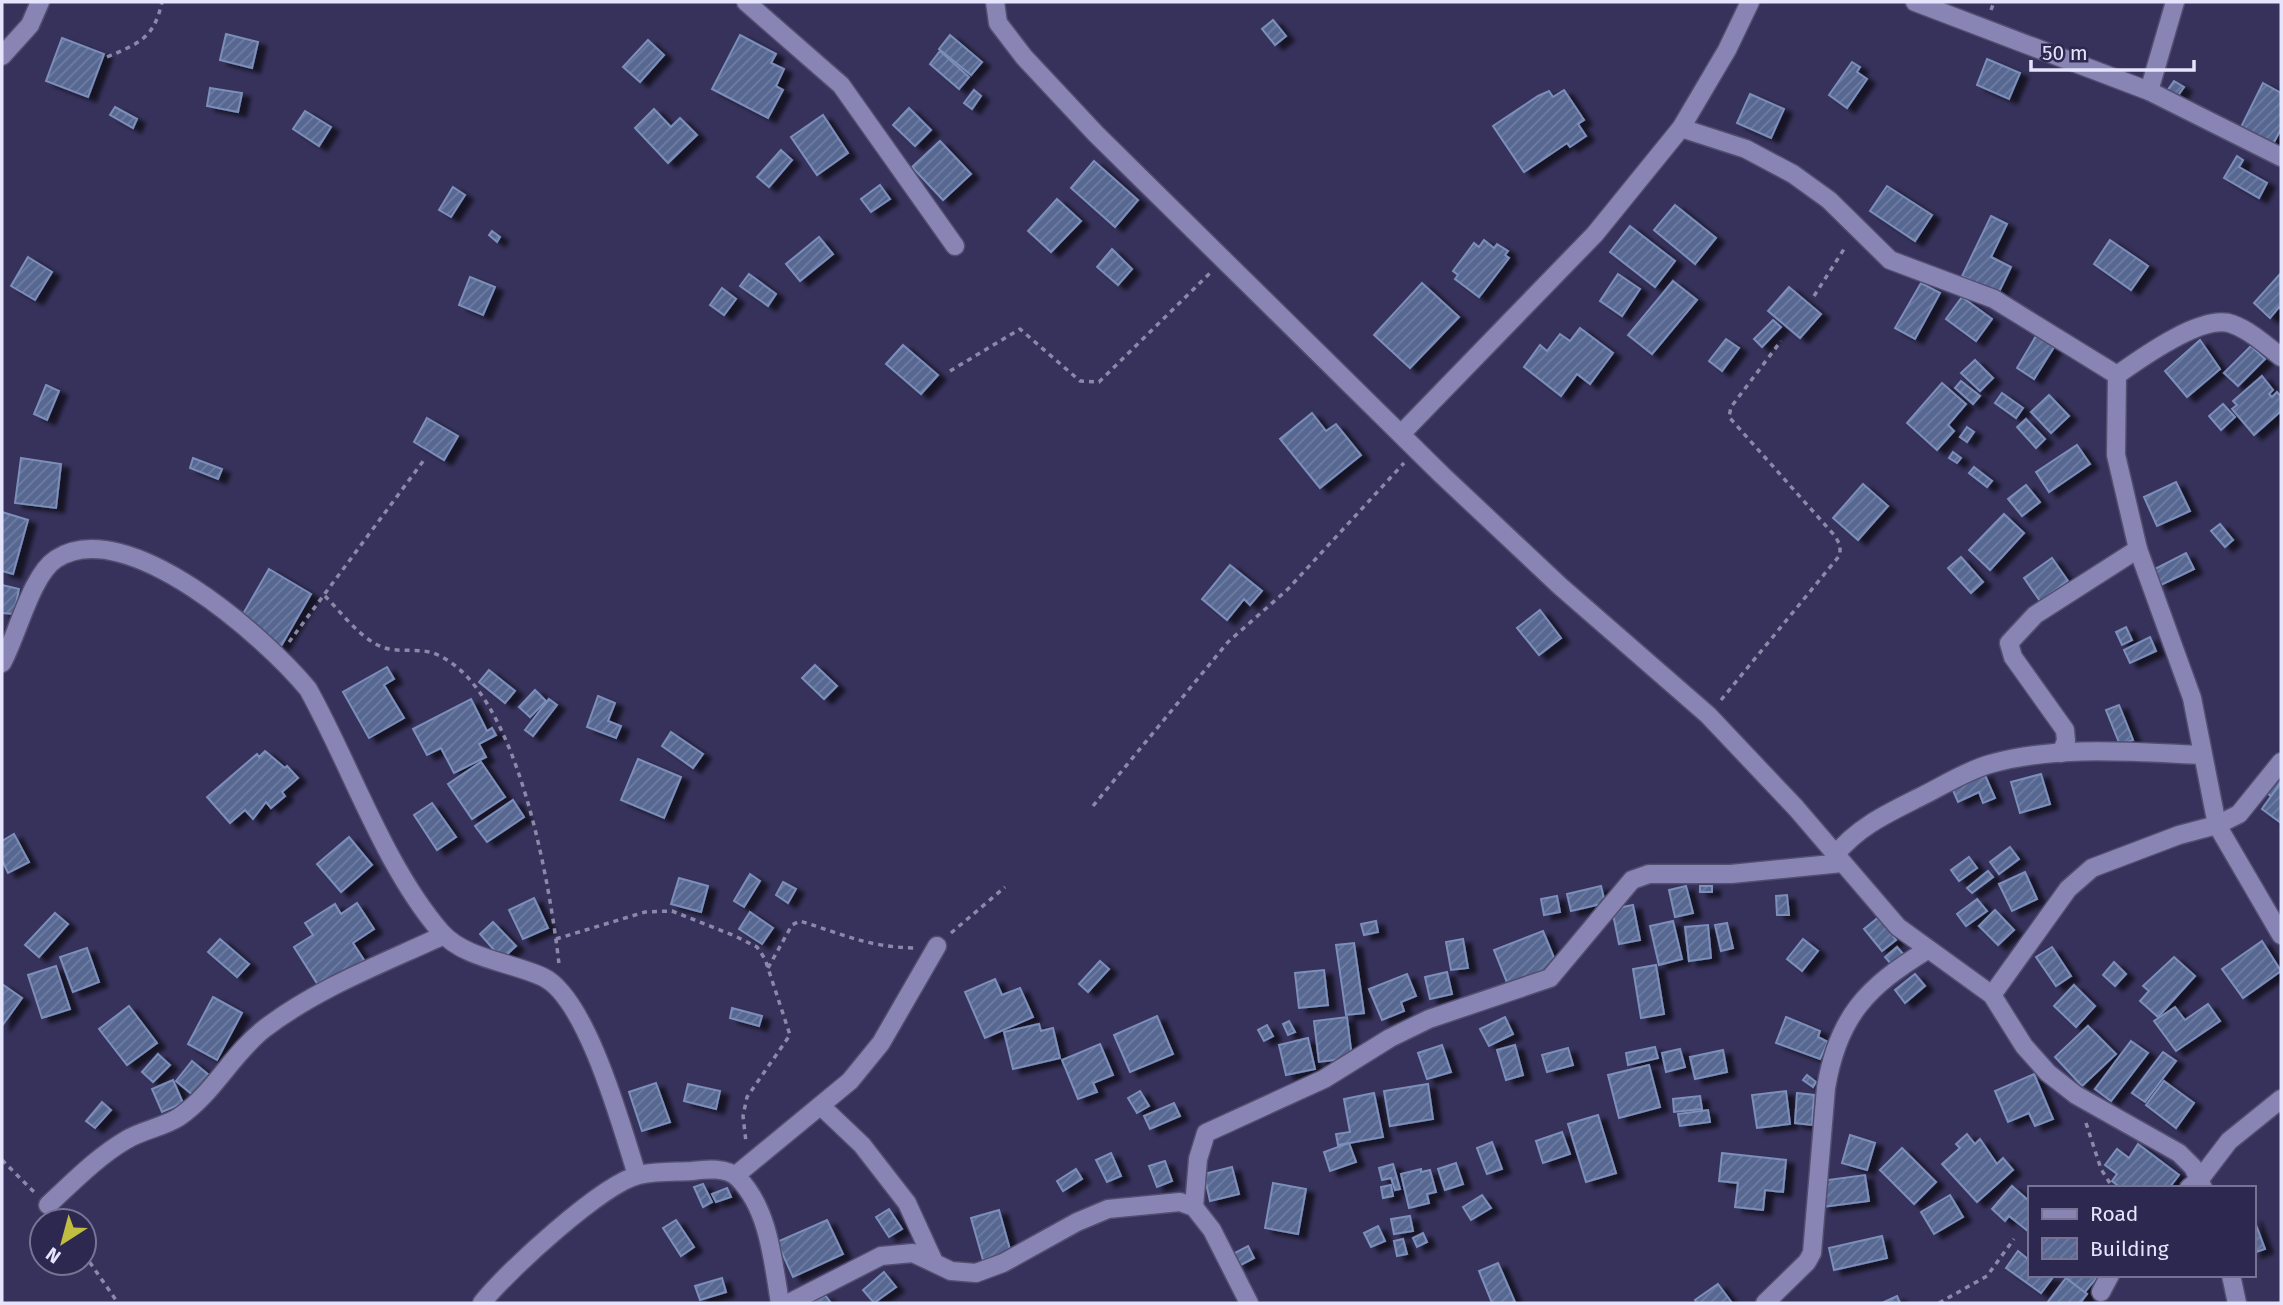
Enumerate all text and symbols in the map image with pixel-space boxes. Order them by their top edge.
scale bar [2031,28,2194,72]
text: 50 m [2042,40,2088,66]
legend [2028,1186,2255,1277]
text: Road [2090,1201,2138,1227]
north arrow [28,1207,98,1277]
text: Building [2090,1236,2169,1262]
text: N [41,1242,65,1268]

